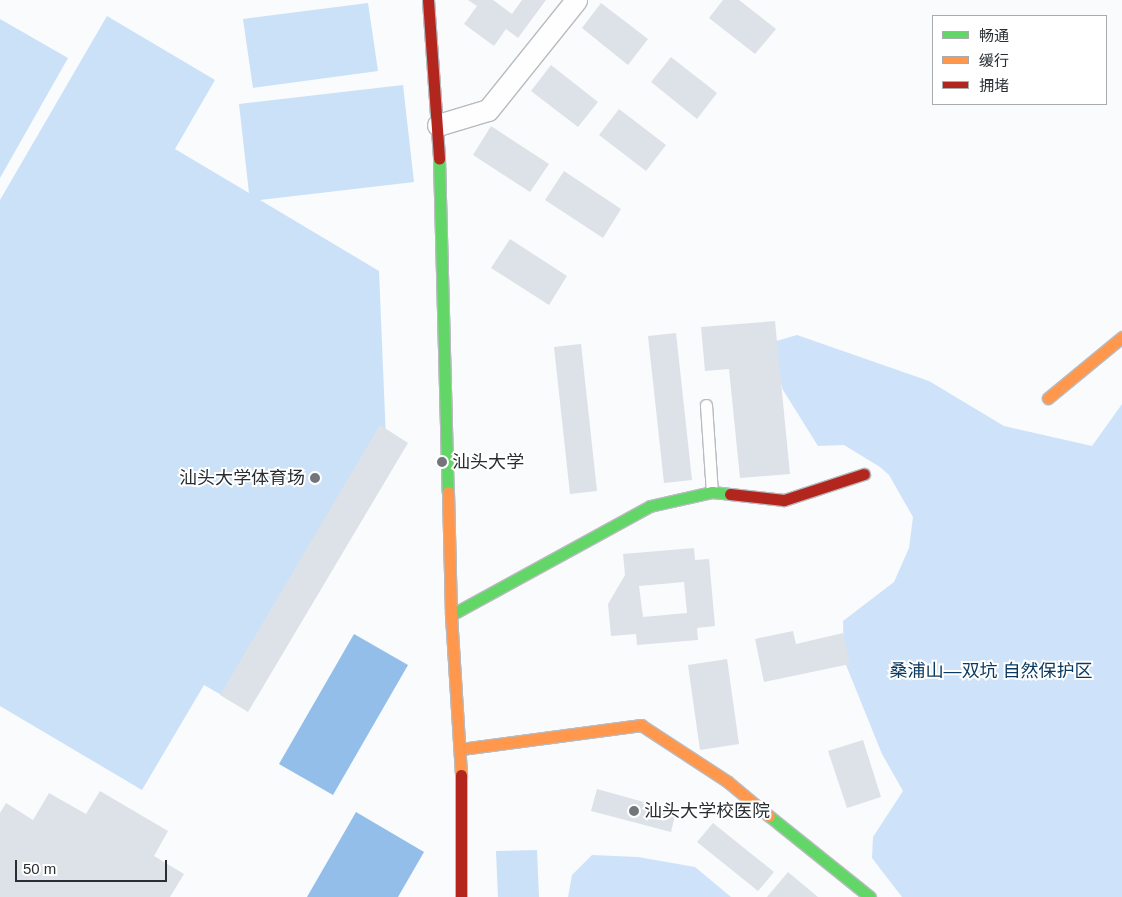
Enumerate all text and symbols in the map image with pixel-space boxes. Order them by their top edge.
legend [932,15,1107,105]
text: 畅通 [979,27,1009,44]
text: 缓行 [979,52,1009,69]
text: 拥堵 [979,77,1009,94]
place label: 汕头大学 [452,451,524,473]
marker: 汕头大学 [436,456,448,468]
place label: 汕头大学体育场 [179,467,305,489]
marker: 汕头大学体育场 [309,472,321,484]
park label: 桑浦山—双坑 自然保护区 [889,660,1093,682]
place label: 汕头大学校医院 [644,800,770,822]
marker: 汕头大学校医院 [628,805,640,817]
scale bar [18,850,170,882]
text: 50 m [23,860,56,877]

